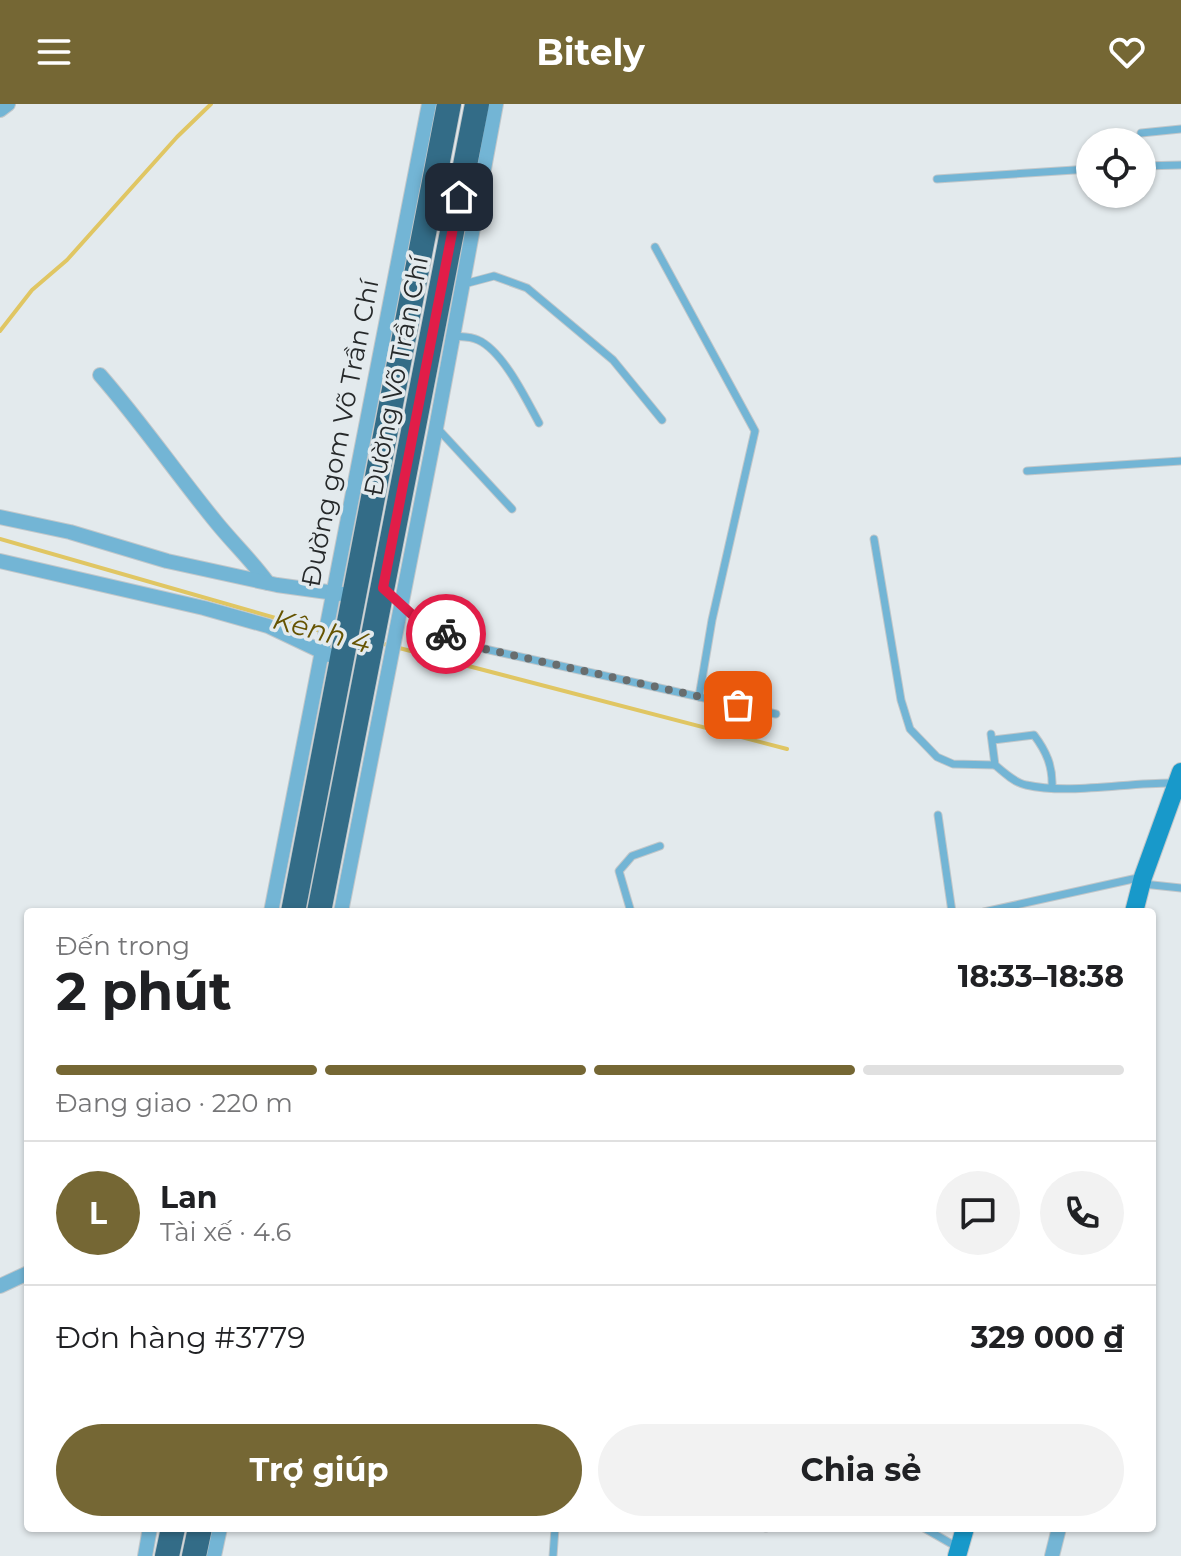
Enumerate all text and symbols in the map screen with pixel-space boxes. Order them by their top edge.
icon: menu [32,30,76,74]
text: Bitely [536,30,645,74]
icon: heart [1105,30,1149,74]
map controls [1076,128,1156,208]
button: locate [1076,128,1156,208]
pin [425,163,493,231]
icon: home [437,175,481,219]
street label: Đường Võ Trần Chí [357,252,435,499]
street label: Đường gom Võ Trần Chí [295,276,386,589]
courier [406,594,486,674]
water label: Kênh 4 [269,602,375,660]
icon: bike [424,612,468,656]
pin [704,671,772,739]
icon: bag [716,683,760,727]
text: Đến trong [56,930,190,962]
text: 18:33–18:38 [958,958,1124,995]
text: 2 phút [56,960,232,1023]
text: Đang giao · 220 m [56,1087,293,1119]
button: chat [936,1171,1020,1255]
button: phone [1040,1171,1124,1255]
text: Lan [160,1179,217,1216]
text: L [89,1195,107,1232]
text: Tài xế · 4.6 [160,1216,291,1248]
text: Đơn hàng #3779 [56,1319,306,1356]
text: 329 000 ₫ [971,1319,1124,1356]
button: Trợ giúp [56,1424,582,1516]
button: Chia sẻ [598,1424,1124,1516]

